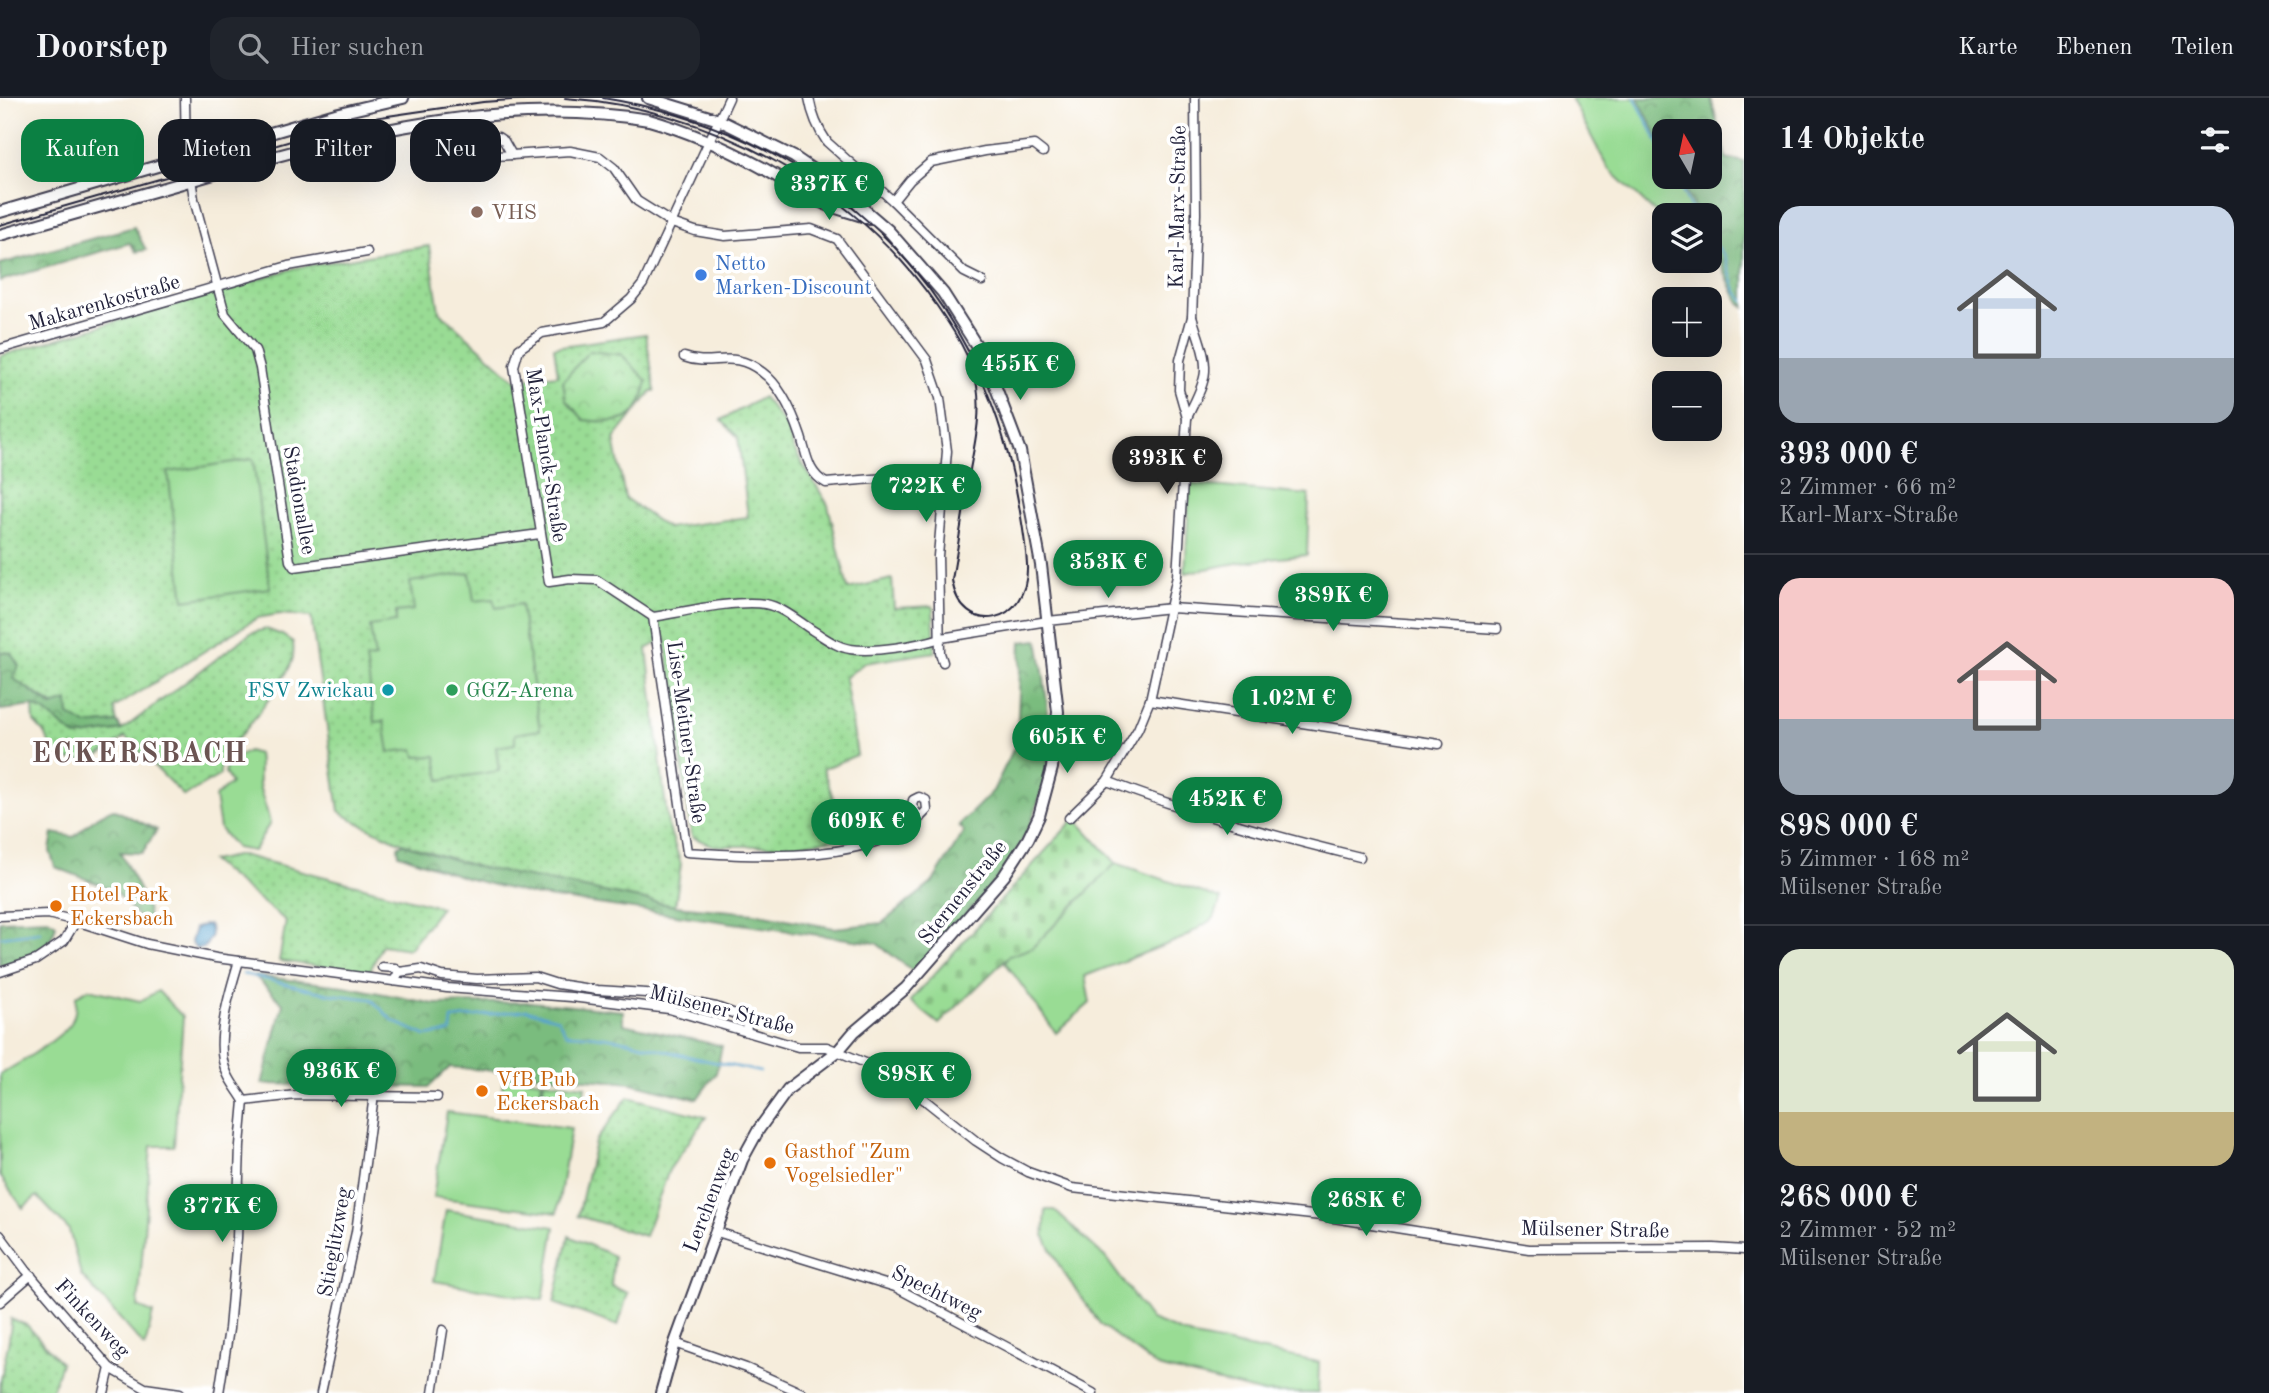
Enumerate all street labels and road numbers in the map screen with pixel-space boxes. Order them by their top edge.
street label: Karl-Marx-Straße [1167,125,1190,289]
street label: Makarenkostraße [26,272,182,335]
street label: Max-Planck-Straße [521,367,570,544]
street label: Stadionallee [279,444,318,556]
street label: Lise-Meitner-Straße [662,640,709,825]
street label: Sternenstraße [915,837,1011,949]
street label: Mülsener Straße [647,982,796,1039]
street label: Lerchenweg [681,1145,740,1256]
street label: Stieglitzweg [315,1185,356,1299]
street label: Mülsener Straße [1520,1219,1670,1242]
street label: Spechtweg [888,1262,985,1325]
street label: Finkenweg [50,1276,134,1363]

